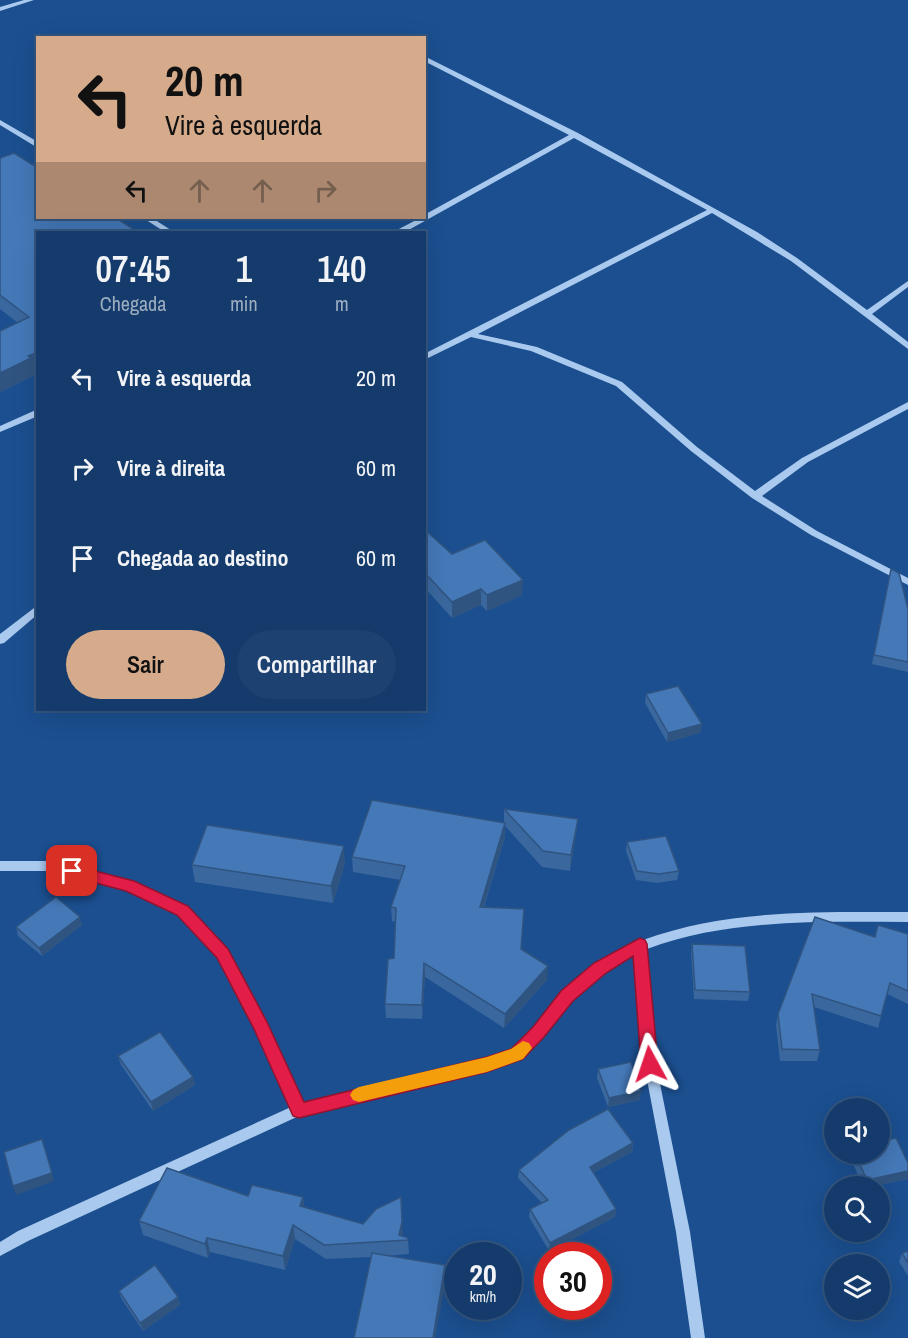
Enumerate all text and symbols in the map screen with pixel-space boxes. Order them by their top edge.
text: 20 m [165,53,244,109]
icon: left [66,60,144,138]
text: Vire à esquerda [165,107,322,143]
icon: left [120,174,153,207]
icon: ahead [183,174,216,207]
icon: ahead [246,174,279,207]
icon: right [309,174,342,207]
text: 07:45 [96,245,171,293]
text: 1 [236,245,252,293]
text: 140 [317,245,366,293]
text: Chegada [100,290,166,317]
text: min [230,290,258,317]
text: m [335,290,349,317]
icon: left [66,362,99,395]
text: Vire à esquerda [117,363,251,393]
text: 20 m [356,363,396,393]
icon: right [66,452,99,485]
text: Vire à direita [117,453,225,483]
text: 60 m [356,453,396,483]
icon: arrive [66,542,99,575]
text: Chegada ao destino [117,543,288,573]
text: 60 m [356,543,396,573]
button: Sair [66,630,225,699]
button: Compartilhar [237,630,396,699]
pin [46,845,97,896]
icon: arrive [55,854,88,887]
position arrow [618,1032,682,1096]
map controls [824,1098,890,1320]
button: sound [824,1098,890,1164]
button: search [824,1176,890,1242]
speed limit sign: 30 [534,1242,612,1320]
text: 20 [469,1254,497,1294]
button: layers [824,1254,890,1320]
text: km/h [470,1286,496,1307]

